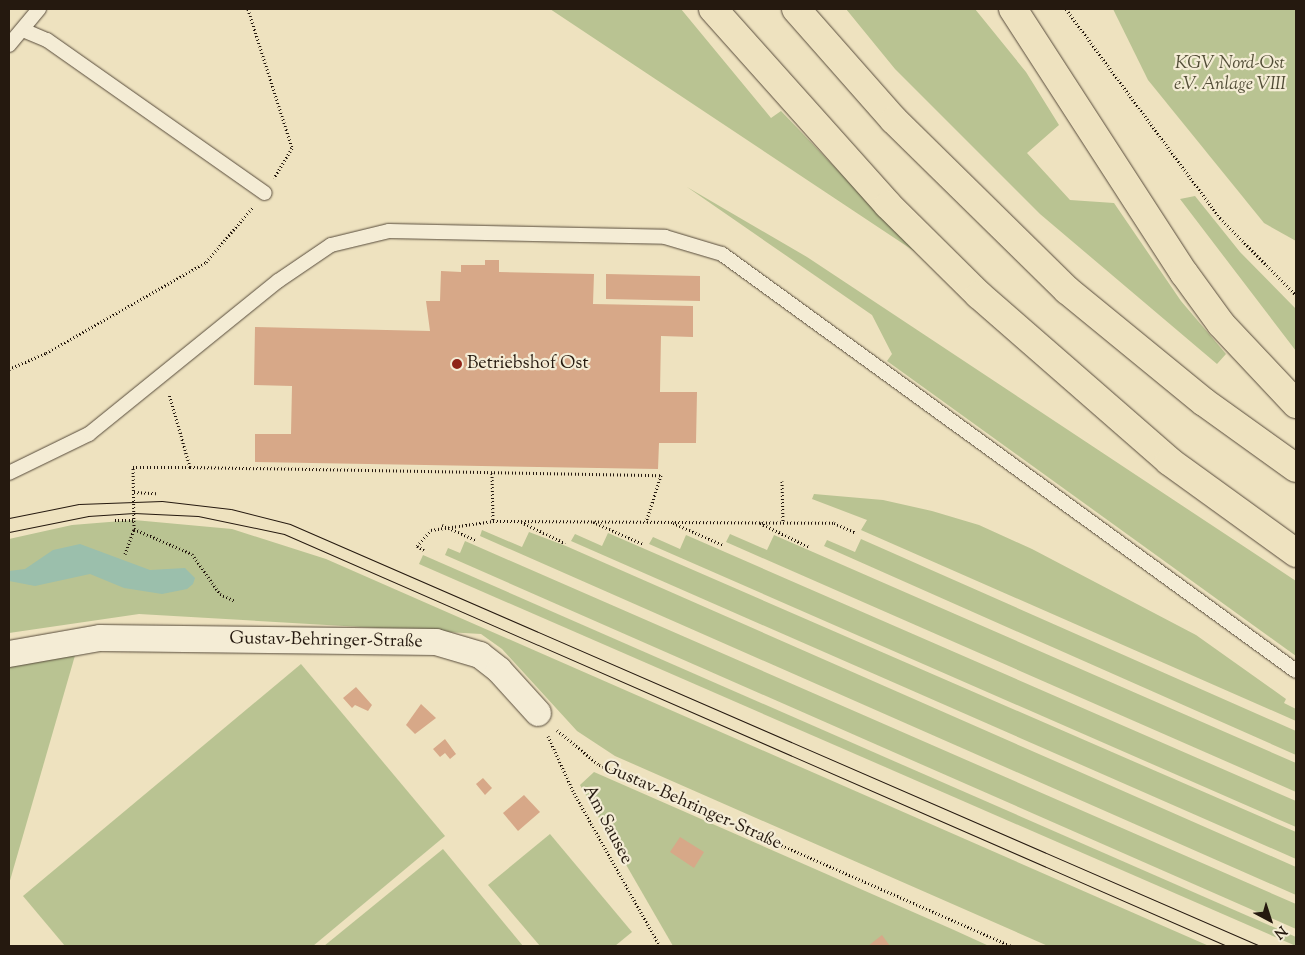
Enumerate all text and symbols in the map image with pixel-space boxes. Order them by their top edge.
park label: KGV Nord-Ost e.V. Anlage VIII [1174,54,1286,96]
place label: Betriebshof Ost [467,353,589,375]
marker: Betriebshof Ost [451,358,463,370]
street label: Gustav-Behringer-Straße [229,629,423,653]
street label: Gustav-Behringer-Straße [599,757,785,855]
street label: Am Sausee [577,782,637,868]
north arrow [1245,895,1295,945]
text: N [1269,920,1290,943]

